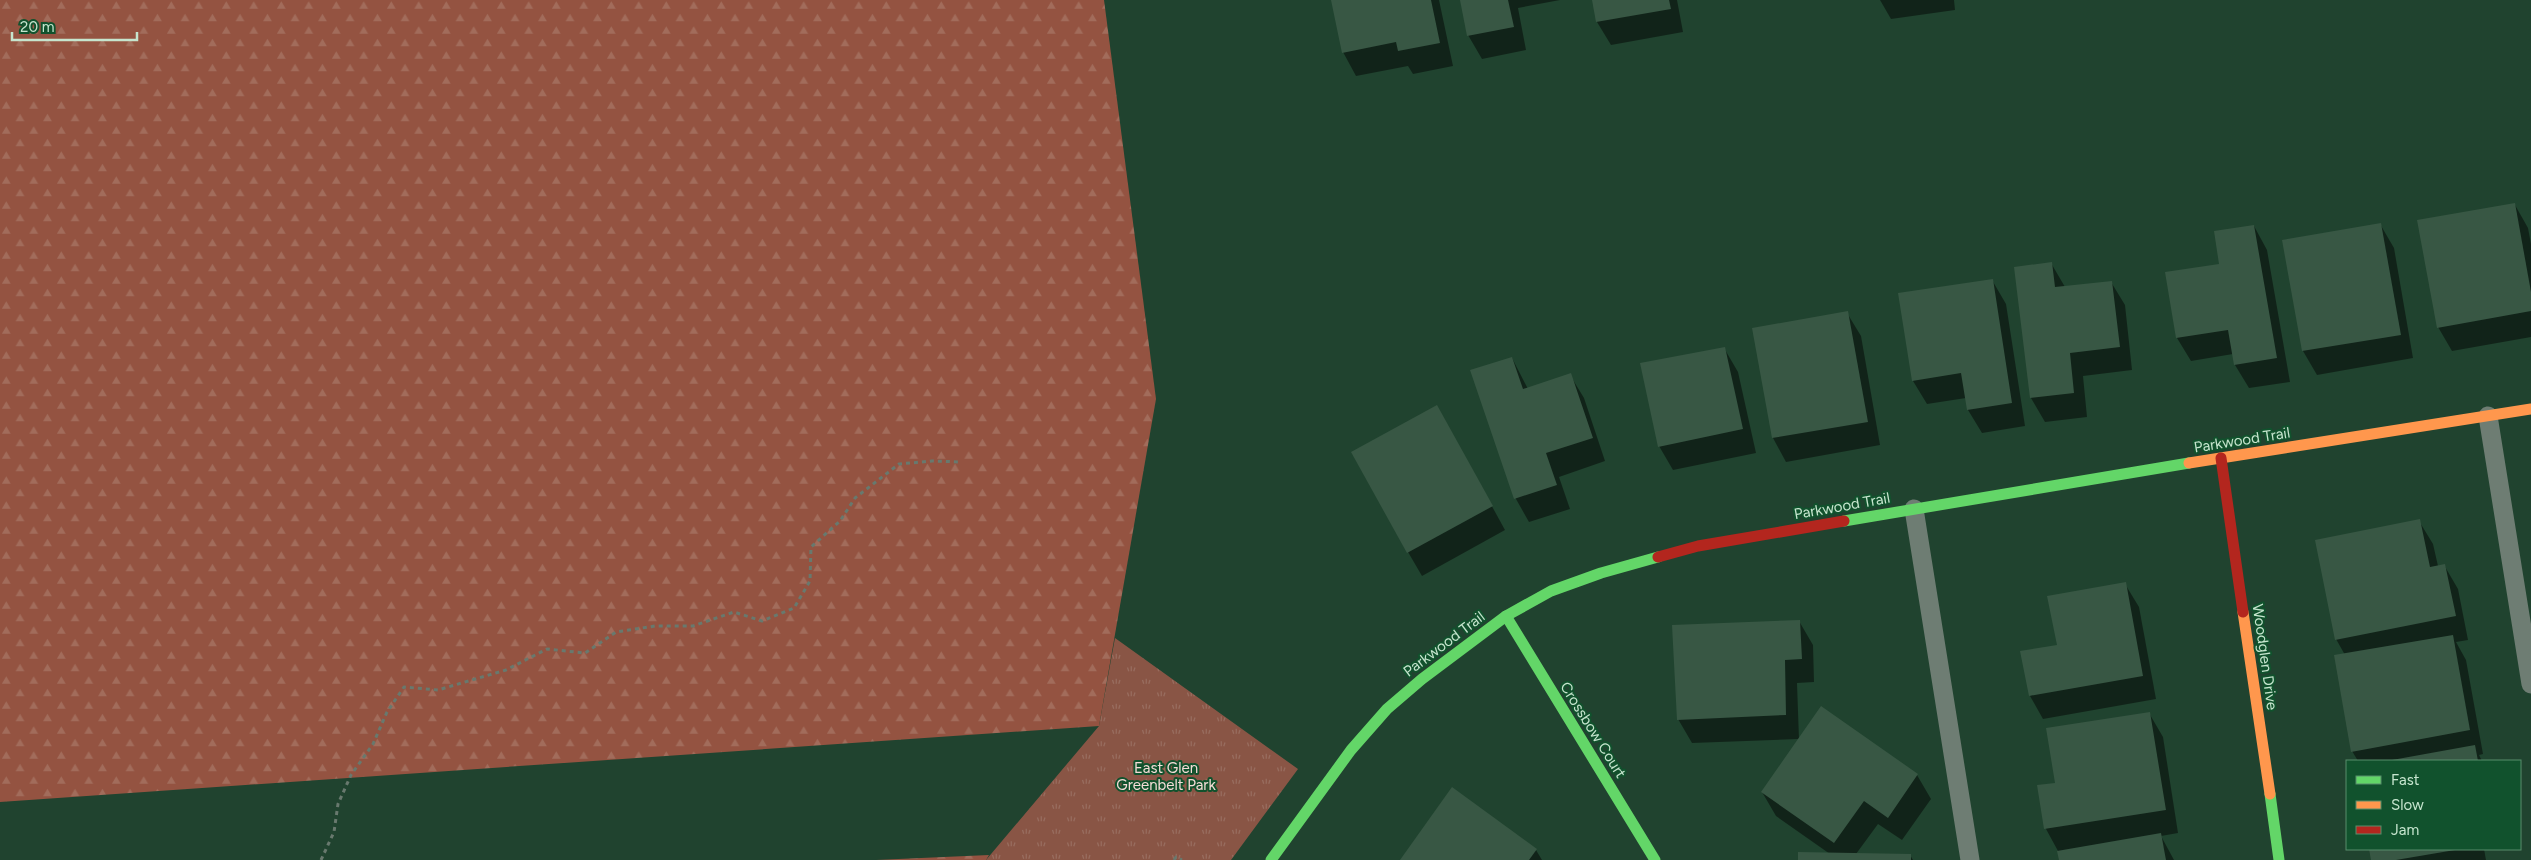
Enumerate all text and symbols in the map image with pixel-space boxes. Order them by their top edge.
scale bar [12,10,138,42]
text: 20 m [20,18,54,36]
street label: Parkwood Trail [2193,424,2291,456]
street label: Parkwood Trail [1793,489,1891,523]
street label: Woodglen Drive [2249,603,2281,711]
street label: Parkwood Trail [1400,608,1488,680]
street label: Crossbow Court [1556,679,1630,782]
park label: East Glen Greenbelt Park [1116,759,1216,794]
legend [2346,760,2521,850]
text: Fast [2391,771,2420,789]
text: Slow [2391,796,2424,814]
text: Jam [2391,821,2419,839]

